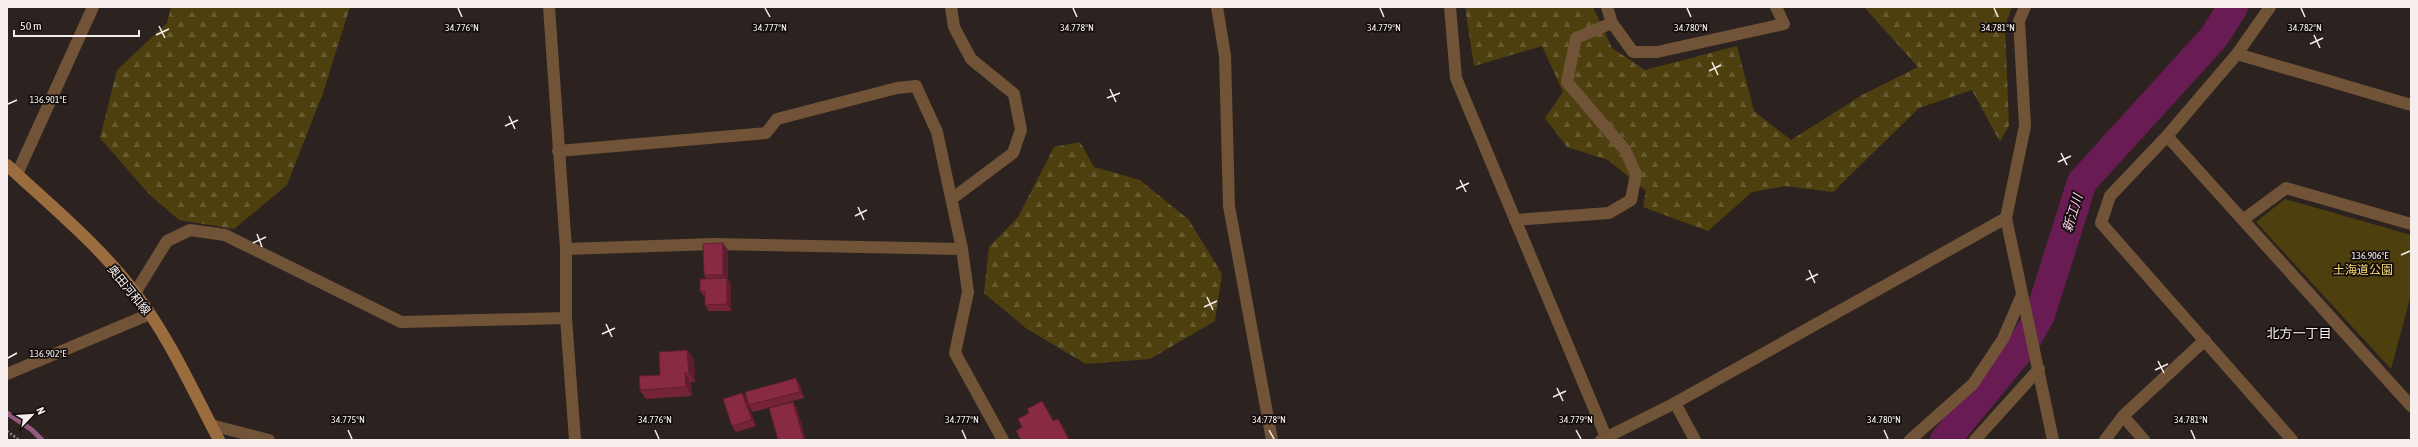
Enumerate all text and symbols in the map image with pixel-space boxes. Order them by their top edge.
scale bar [14,12,139,38]
text: 50 m [20,19,42,33]
text: 34.776°N [445,22,479,33]
text: 34.777°N [753,22,787,33]
text: 34.778°N [1060,22,1094,33]
text: 34.779°N [1367,22,1401,33]
text: 34.780°N [1674,22,1708,33]
text: 34.781°N [1981,22,2015,33]
text: 34.782°N [2288,22,2322,33]
text: 136.901°E [30,94,67,105]
water label: 新江川 [2060,190,2086,234]
text: 136.906°E [2352,250,2389,261]
street label: 奥田河和線 [105,262,153,318]
park label: 土海道公園 [2333,263,2393,277]
district label: 北方一丁目 [2266,326,2332,341]
text: 136.902°E [30,348,67,359]
north arrow [12,395,52,435]
text: N [34,405,48,416]
text: 34.775°N [331,414,365,425]
text: 34.776°N [638,414,672,425]
text: 34.777°N [945,414,979,425]
text: 34.778°N [1252,414,1286,425]
text: 34.779°N [1559,414,1593,425]
text: 34.780°N [1867,414,1901,425]
text: 34.781°N [2174,414,2208,425]

